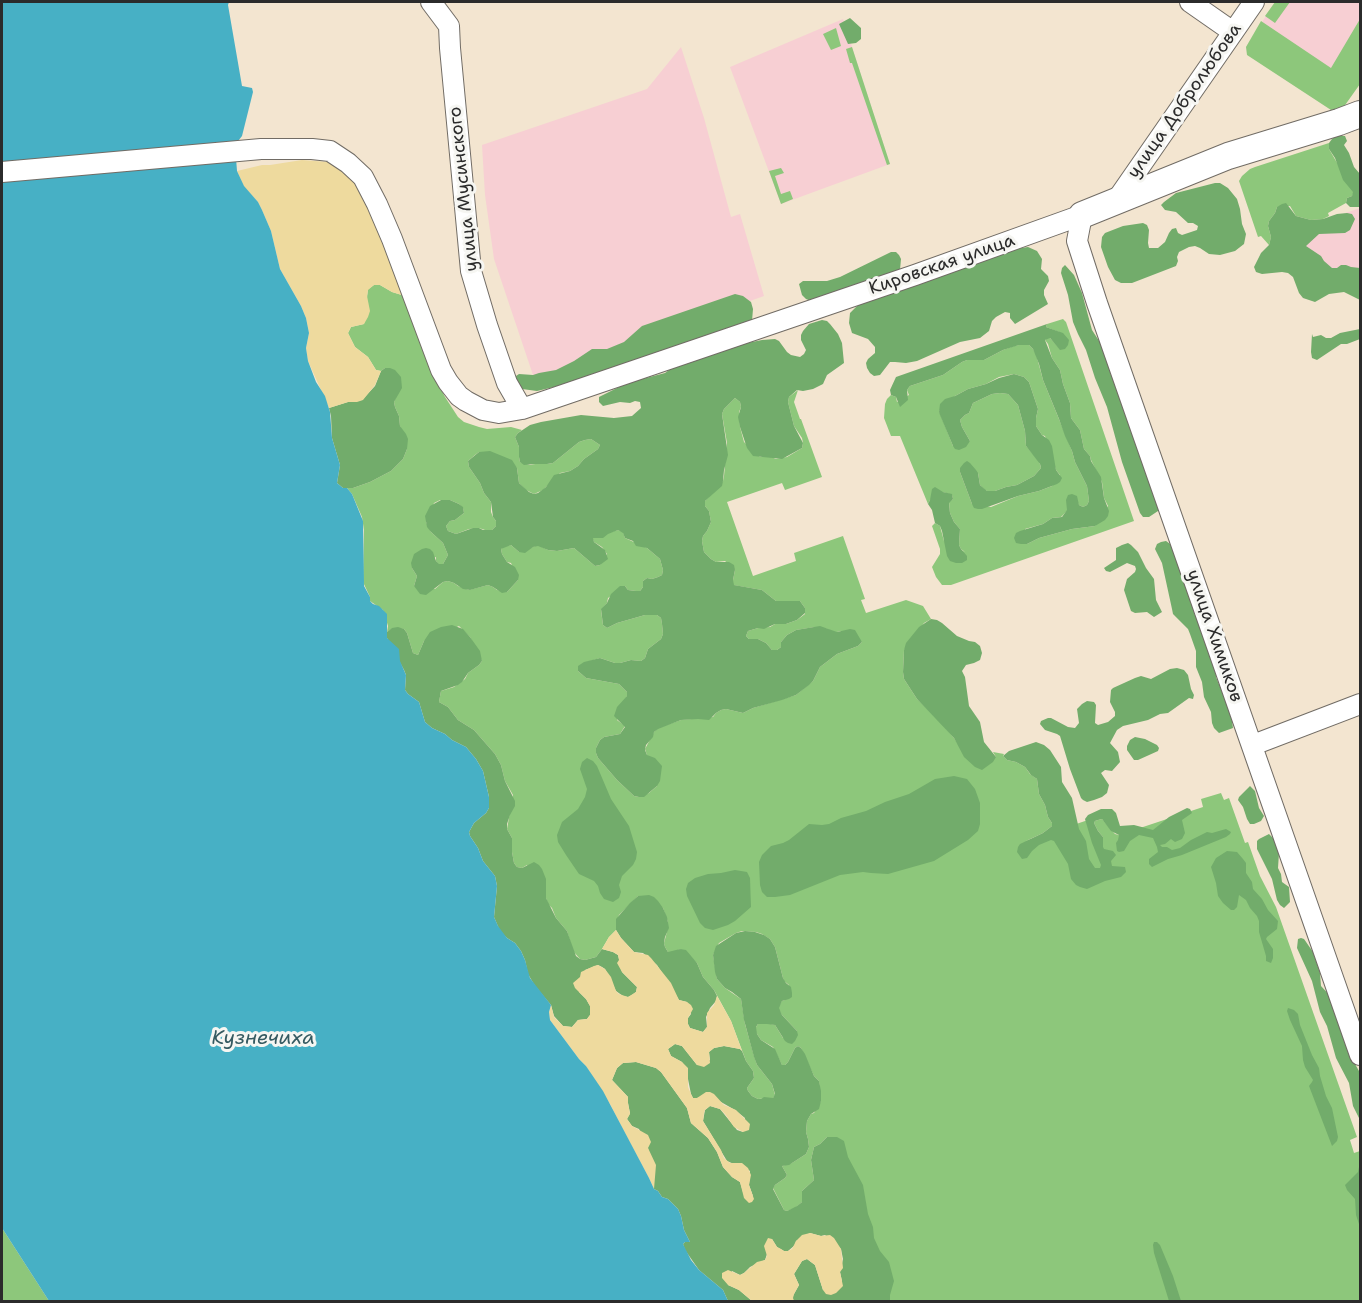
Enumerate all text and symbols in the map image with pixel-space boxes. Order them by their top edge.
street label: улица Добролюбова [1123,19,1247,183]
street label: улица Мусинского [445,105,483,273]
street label: Кировская улица [866,230,1018,300]
street label: улица Химиков [1181,567,1247,705]
water label: Кузнечиха [211,1027,315,1051]

